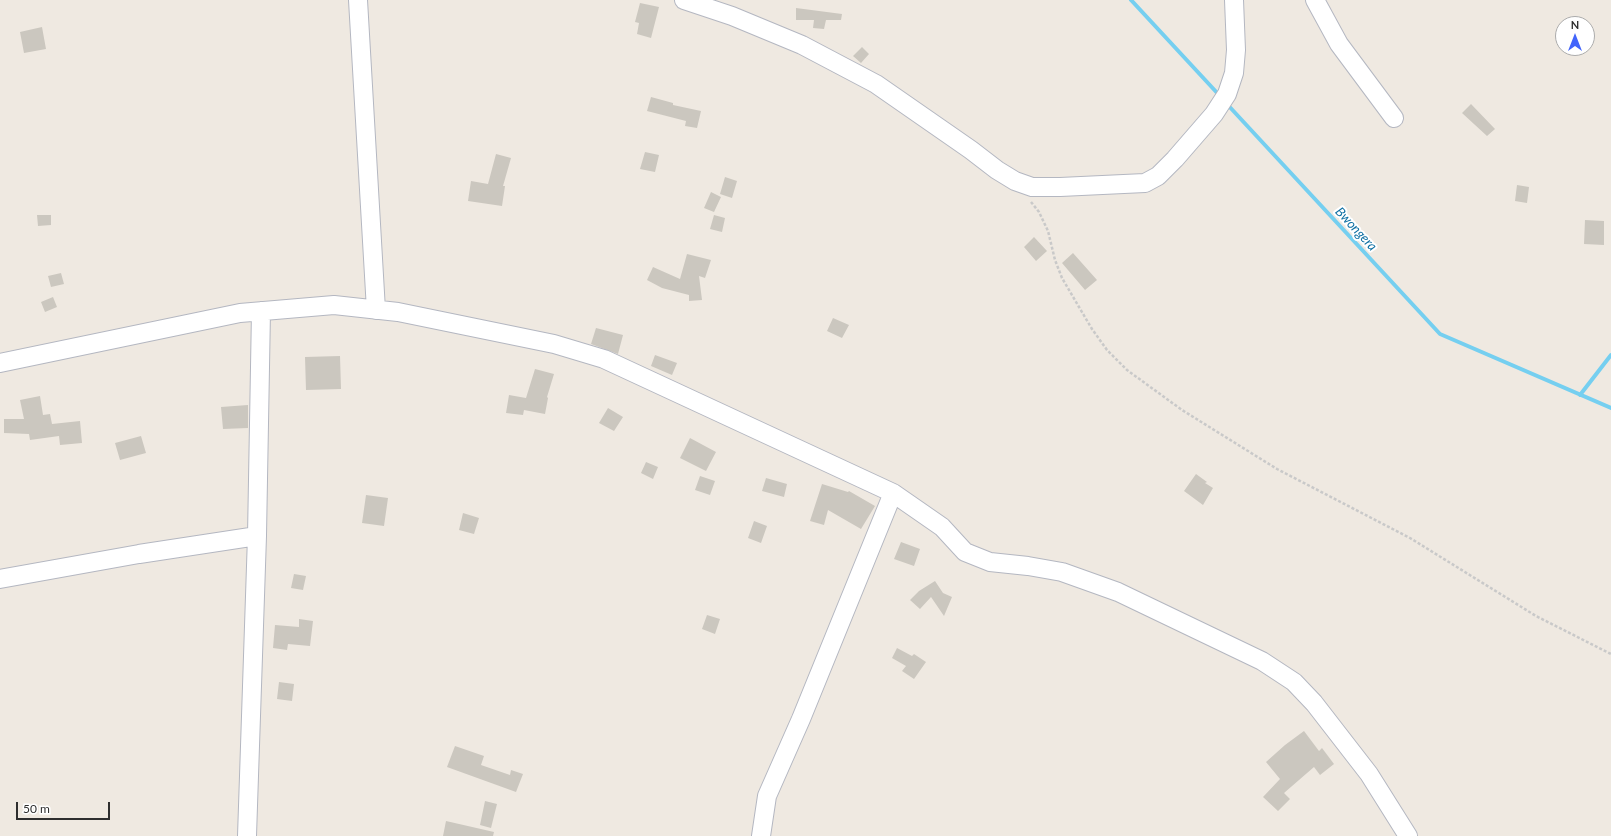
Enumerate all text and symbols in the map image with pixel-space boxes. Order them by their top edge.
north arrow [1555,16,1595,56]
text: N [1571,18,1579,31]
water label: Bwongera [1332,204,1380,254]
scale bar [18,794,112,820]
text: 50 m [23,801,50,816]

